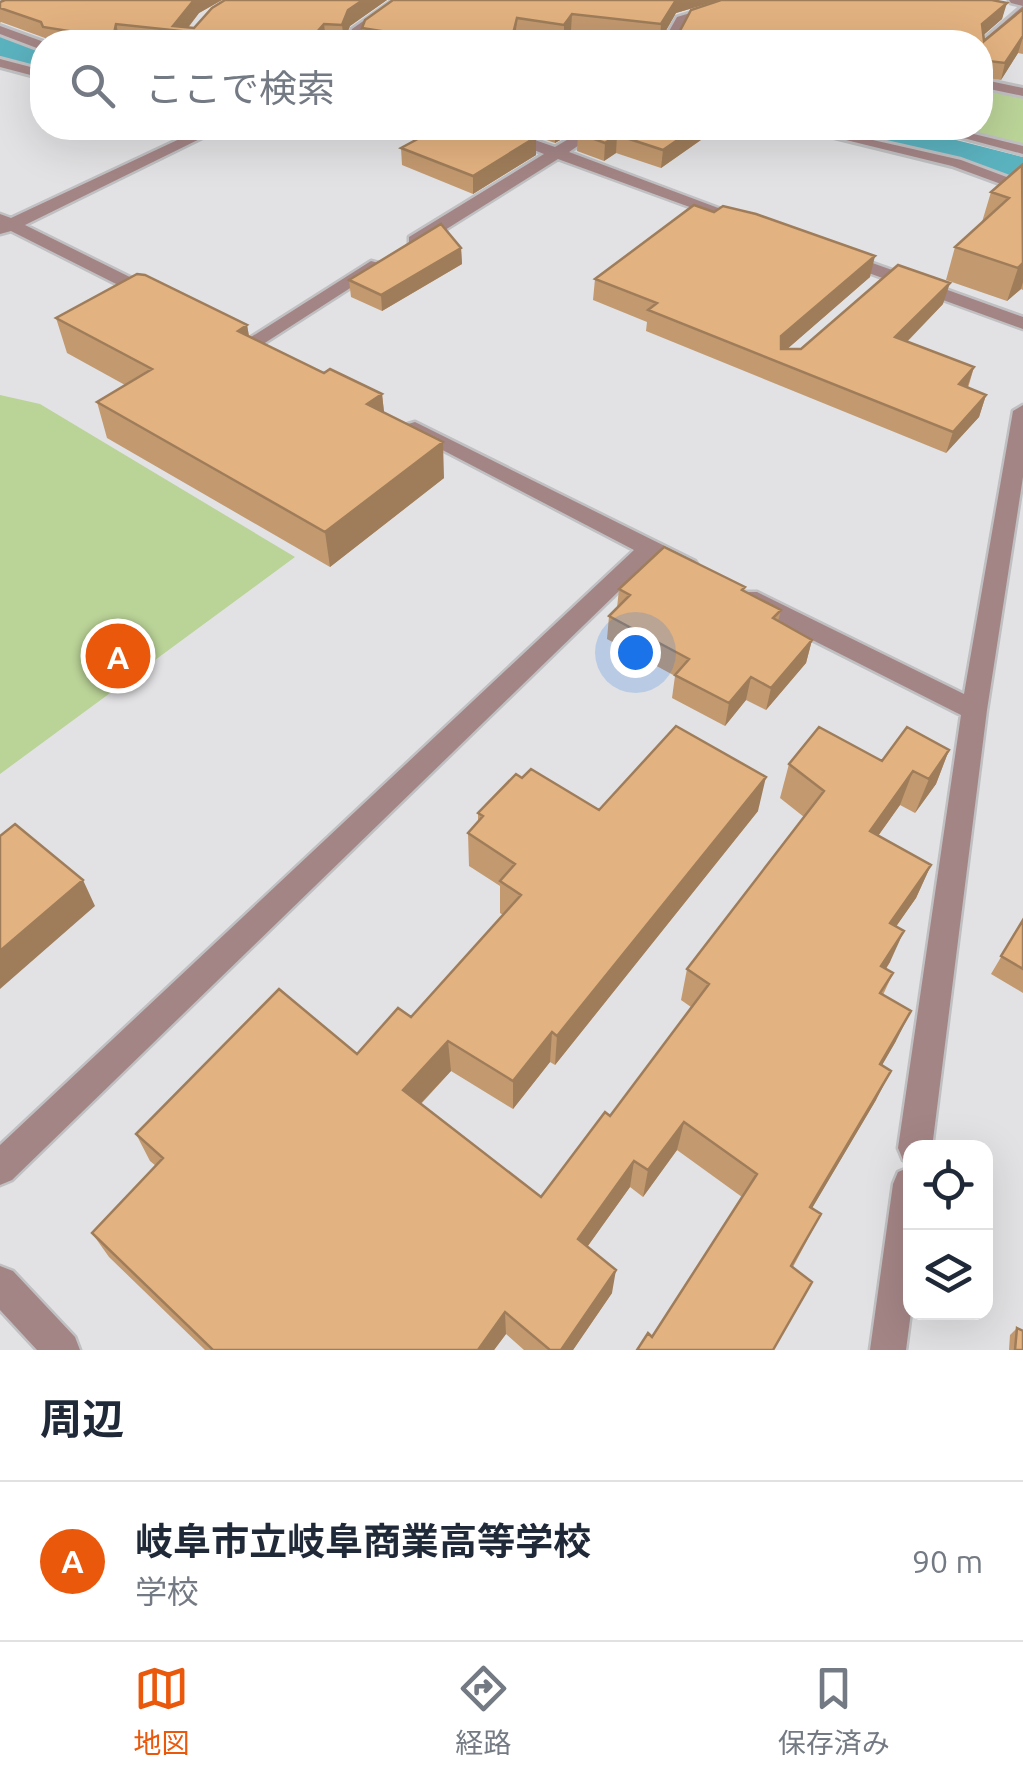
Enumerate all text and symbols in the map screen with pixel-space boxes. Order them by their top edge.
search box [30,30,993,140]
icon: search [65,58,120,113]
text: ここで検索 [145,67,335,109]
pin: A [86,618,150,694]
your location [610,627,661,678]
map controls [903,1140,993,1320]
button: locate [903,1140,993,1230]
button: layers [903,1230,993,1320]
text: 周辺 [40,1395,124,1442]
text: 岐阜市立岐阜商業高等学校 [135,1520,591,1562]
text: A [61,1543,84,1579]
text: 90 m [912,1543,983,1579]
text: 学校 [135,1573,199,1609]
tab: 地図 [133,1661,189,1761]
tab: 経路 [455,1661,512,1761]
tab: 保存済み [778,1661,890,1761]

